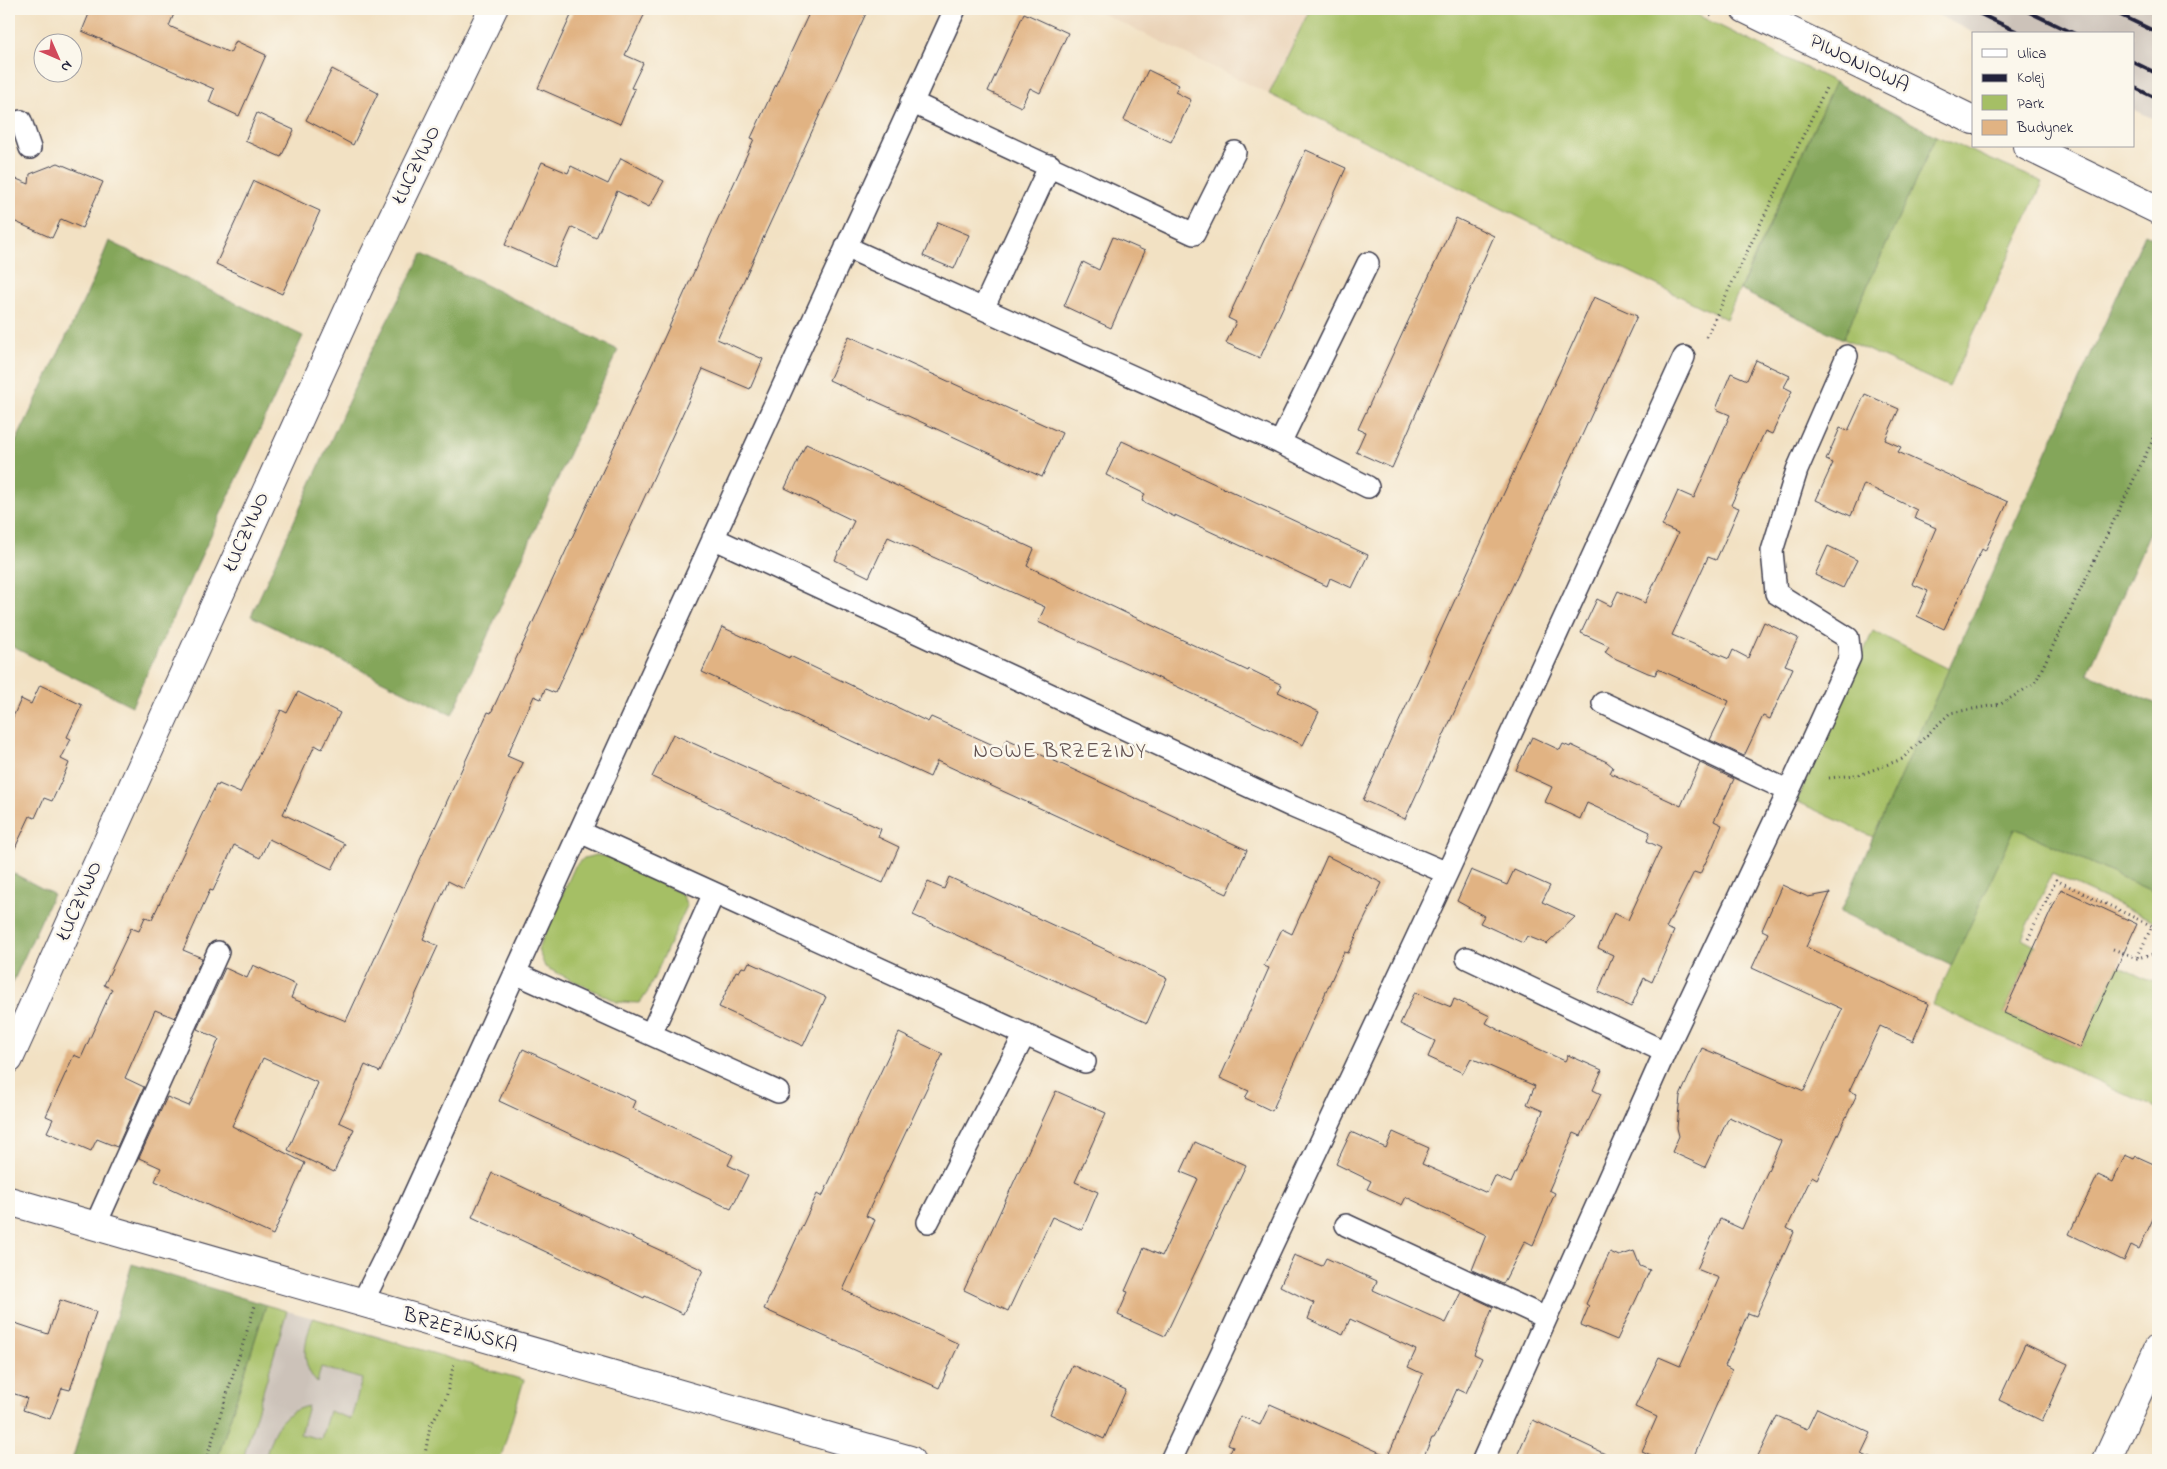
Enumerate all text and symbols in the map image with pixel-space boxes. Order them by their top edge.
street label: PIWONIOWA [1804,27,1914,101]
north arrow [32,32,82,82]
legend [1972,32,2134,148]
text: Ulica [2017,43,2046,65]
text: N [55,55,77,77]
text: Kolej [2017,67,2045,89]
text: Park [2017,93,2045,115]
text: Budynek [2016,117,2074,140]
street label: ŁUCZYWO [385,121,449,210]
street label: ŁUCZYWO [216,487,278,577]
district label: NOWE BRZEZINY [973,736,1147,768]
street label: ŁUCZYWO [49,856,111,946]
street label: BRZEZIŃSKA [398,1300,521,1362]

